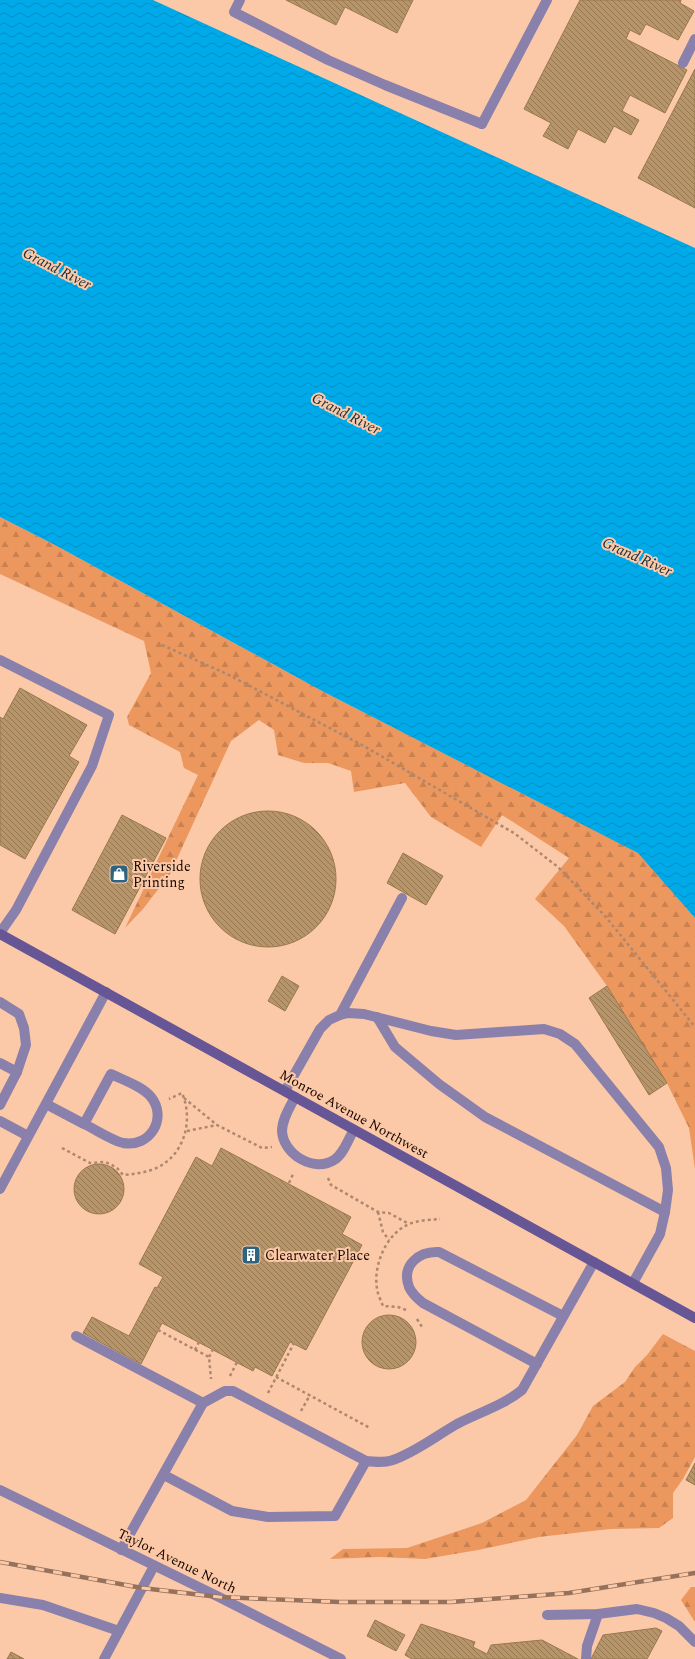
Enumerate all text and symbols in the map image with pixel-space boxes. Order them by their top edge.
water label: Grand River [19,242,96,297]
water label: Grand River [308,387,385,442]
water label: Grand River [598,531,676,583]
place label: Riverside Printing [133,856,191,893]
shop icon: Riverside Printing [108,863,130,885]
street label: Monroe Avenue Northwest [276,1064,432,1164]
building icon: Clearwater Place [240,1244,262,1266]
place label: Clearwater Place [265,1245,370,1266]
street label: Taylor Avenue North [114,1523,240,1599]

